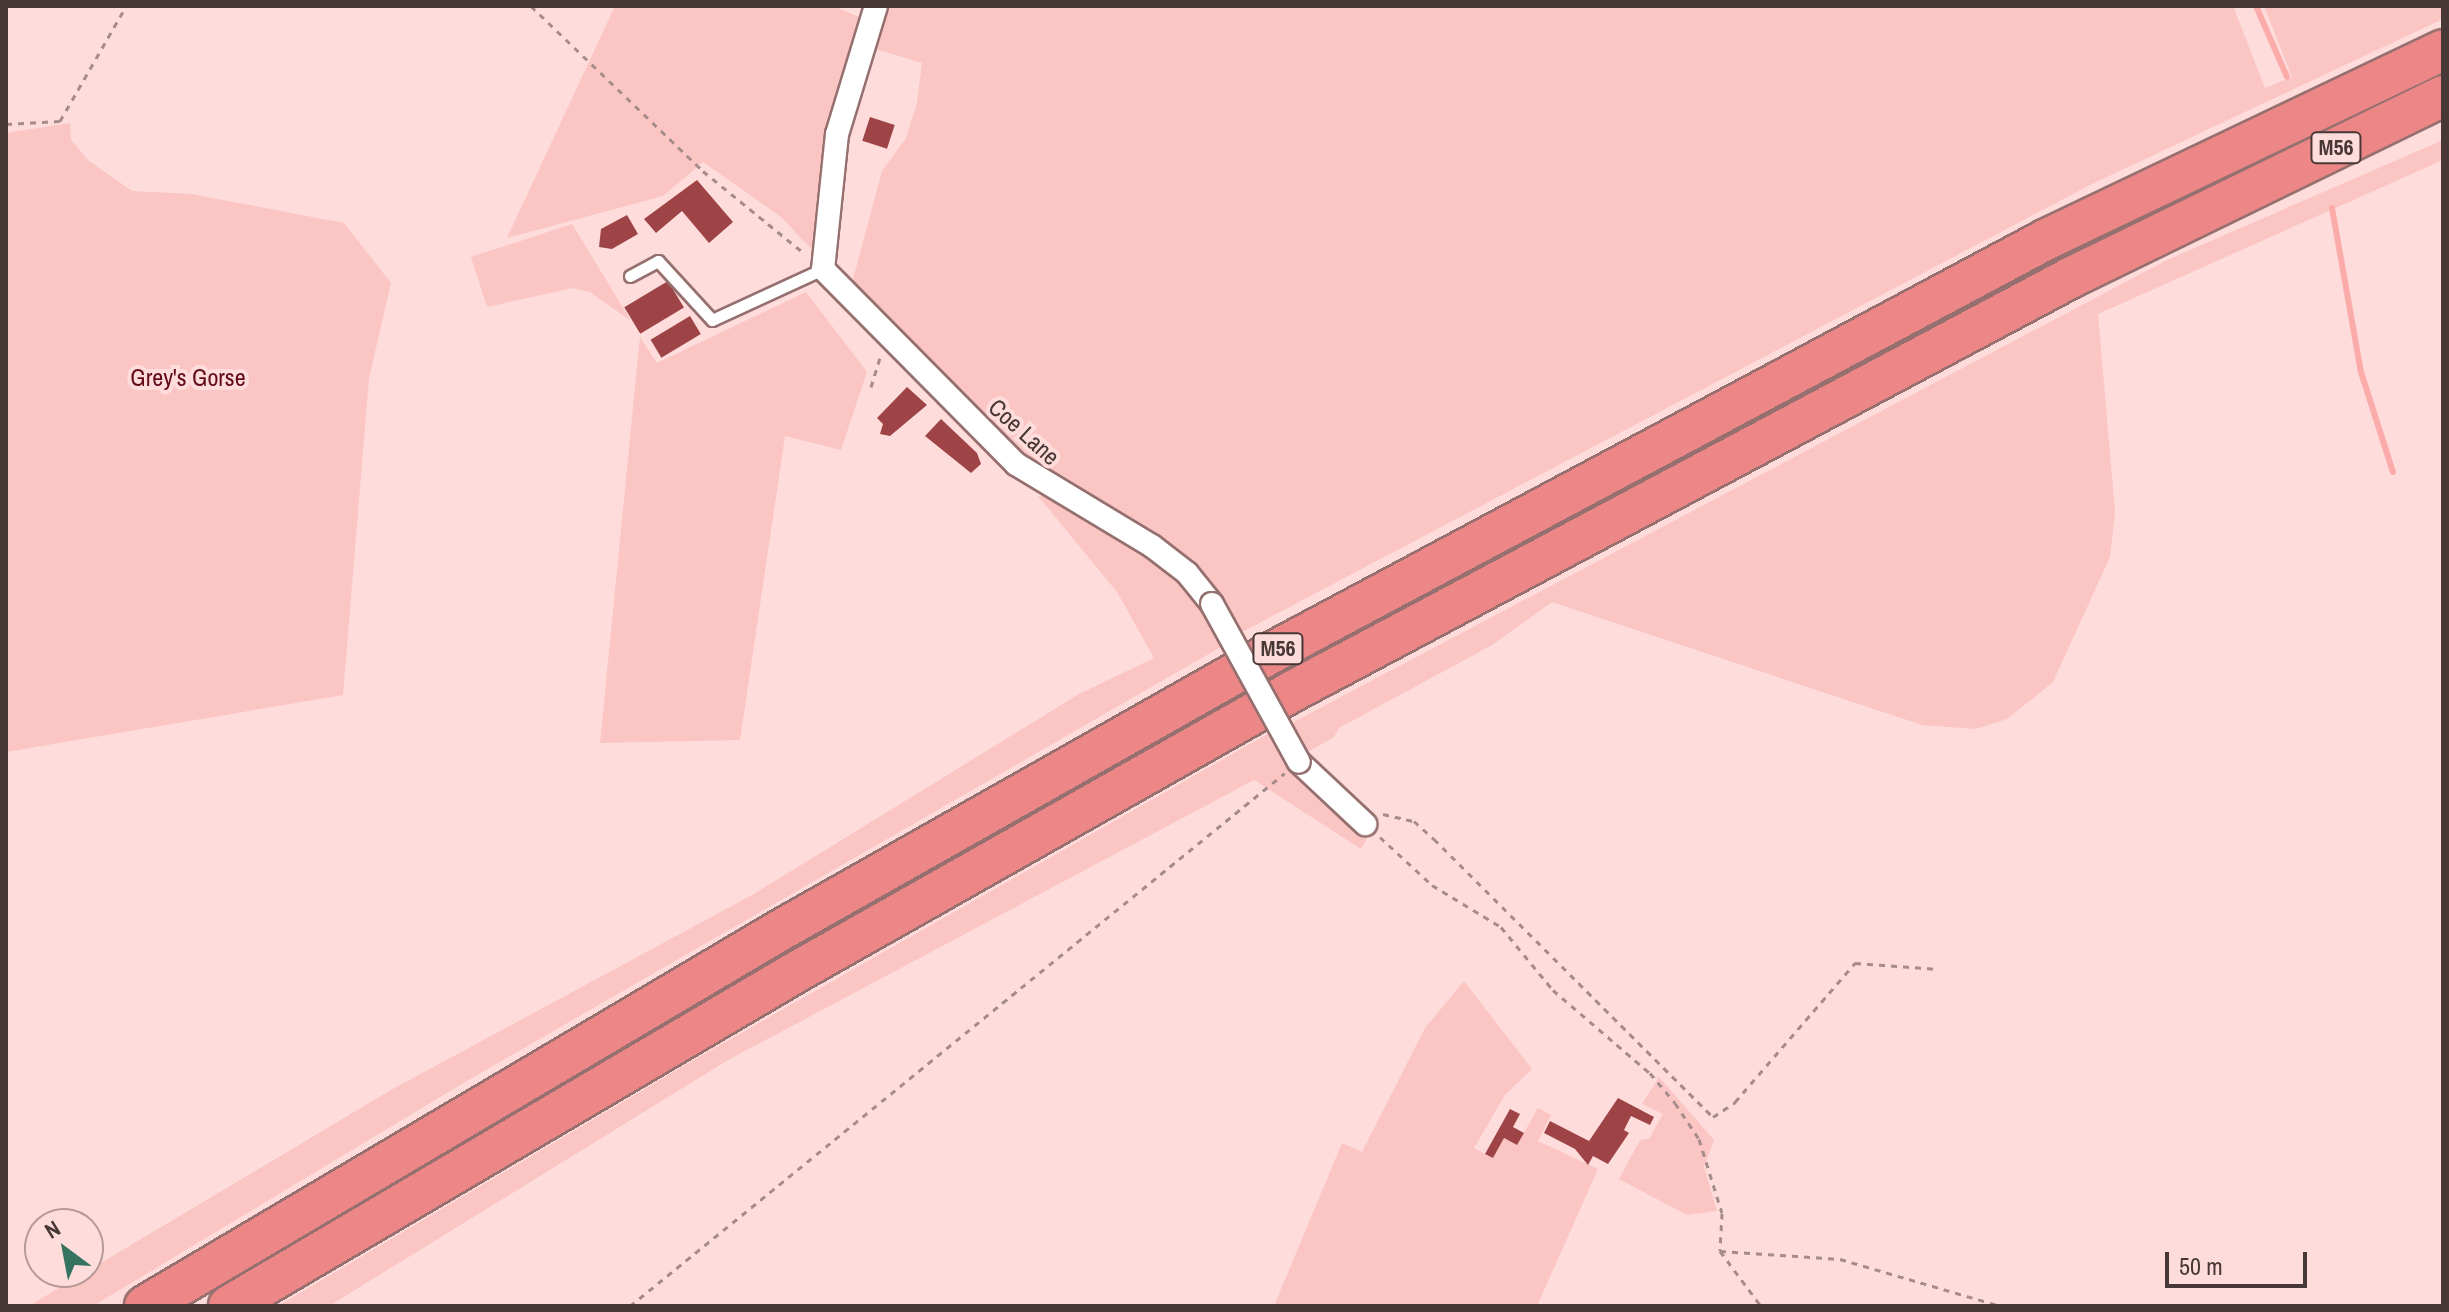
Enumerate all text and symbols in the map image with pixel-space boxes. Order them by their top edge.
road number: M56 [2310,130,2362,166]
park label: Grey's Gorse [130,364,246,392]
street label: Coe Lane [983,393,1065,471]
road number: M56 [1252,631,1304,667]
north arrow [24,1208,104,1288]
text: N [39,1213,66,1246]
scale bar [2169,1236,2311,1286]
text: 50 m [2179,1250,2223,1282]

